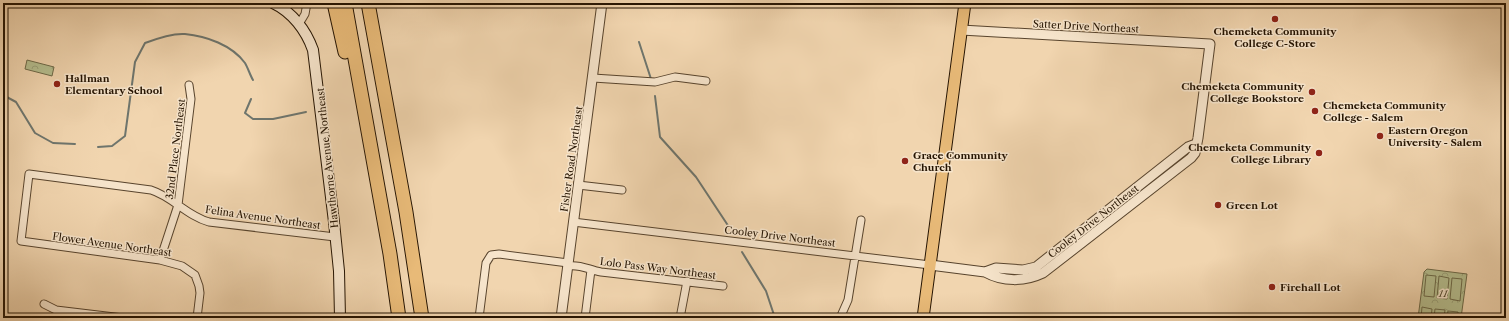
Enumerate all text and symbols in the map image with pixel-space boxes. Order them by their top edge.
marker: Chemeketa Community College C-Store [1270,14,1280,24]
street label: Satter Drive Northeast [1033,17,1140,36]
place label: Chemeketa Community College C-Store [1214,25,1337,50]
place label: Hallman Elementary School [65,72,163,97]
marker: Hallman Elementary School [52,79,62,89]
place label: Chemeketa Community College Bookstore [1181,80,1305,105]
street label: Hawthorne Avenue Northeast [314,87,341,229]
marker: Chemeketa Community College Bookstore [1307,87,1317,97]
street label: 32nd Place Northeast [163,97,188,200]
place label: Chemeketa Community College - Salem [1323,99,1447,124]
street label: Fisher Road Northeast [558,105,585,213]
marker: Chemeketa Community College - Salem [1310,106,1320,116]
place label: Eastern Oregon University - Salem [1388,124,1482,149]
marker: Eastern Oregon University - Salem [1375,131,1385,141]
place label: Chemeketa Community College Library [1188,141,1312,166]
marker: Chemeketa Community College Library [1314,148,1324,158]
place label: Grace Community Church [913,149,1008,174]
marker: Grace Community Church [900,156,910,166]
street label: Cooley Drive Northeast [1045,182,1142,261]
place label: Green Lot [1226,199,1278,212]
marker: Green Lot [1213,200,1223,210]
street label: Felina Avenue Northeast [204,203,322,232]
street label: Cooley Drive Northeast [724,223,837,250]
street label: Flower Avenue Northeast [51,230,173,259]
street label: Lolo Pass Way Northeast [599,255,717,282]
place label: Firehall Lot [1280,281,1341,294]
marker: Firehall Lot [1267,282,1277,292]
park label: 11 [1438,287,1448,300]

